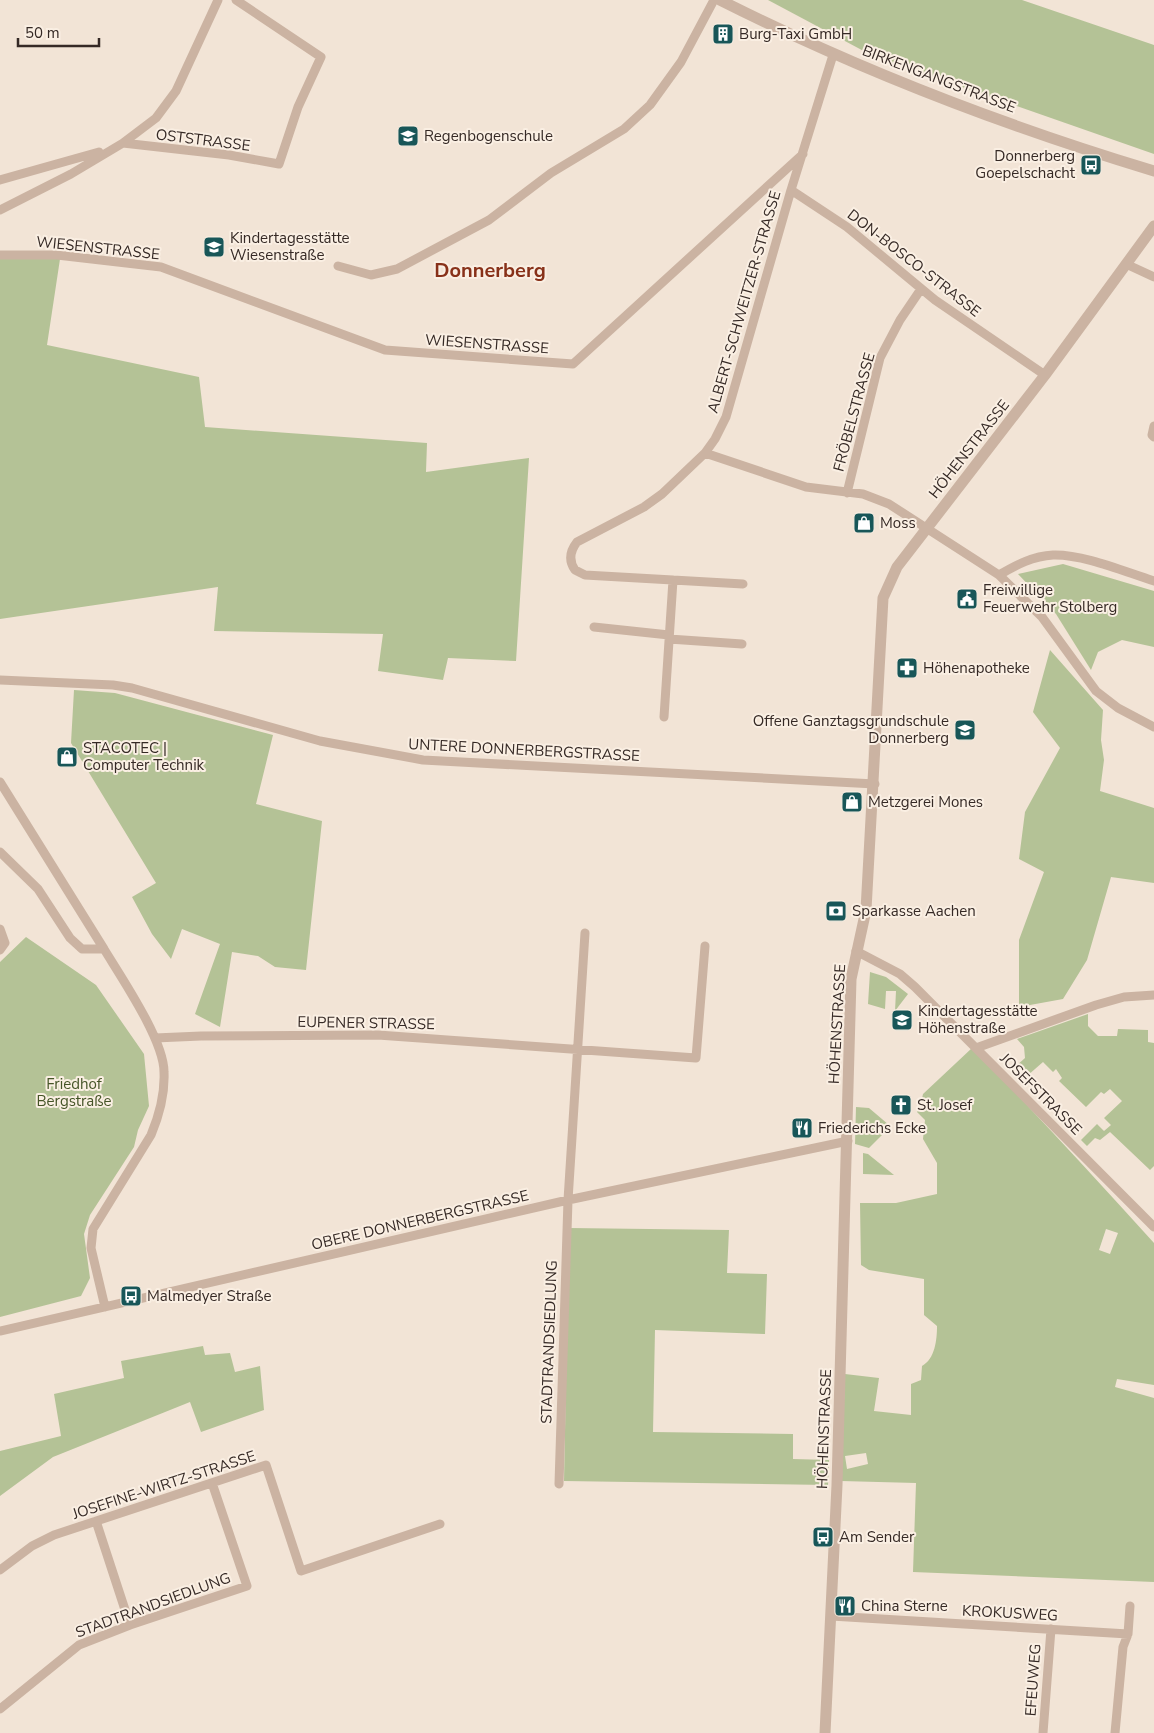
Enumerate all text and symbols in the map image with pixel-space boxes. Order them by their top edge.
scale bar [18,15,99,47]
building icon: Burg-Taxi GmbH [711,22,735,46]
text: 50 m [25,23,60,43]
place label: Burg-Taxi GmbH [739,24,852,44]
street label: BIRKENGANGSTRASSE [859,40,1019,118]
street label: OSTSTRASSE [155,124,251,156]
school or university icon: Regenbogenschule [396,124,420,148]
place label: Regenbogenschule [424,126,553,146]
place label: Donnerberg Goepelschacht [975,146,1076,183]
bus stop icon: Donnerberg Goepelschacht [1079,153,1103,177]
street label: ALBERT-SCHWEITZER-STRASSE [703,189,785,415]
street label: DON-BOSCO-STRASSE [843,205,985,321]
place label: Kindertagesstätte Wiesenstraße [230,228,350,265]
street label: WIESENSTRASSE [35,232,161,264]
school or university icon: Kindertagesstätte Wiesenstraße [202,235,226,259]
district label: Donnerberg [434,257,546,284]
street label: WIESENSTRASSE [424,330,550,358]
street label: FRÖBELSTRASSE [829,350,879,474]
street label: HÖHENSTRASSE [924,396,1014,502]
shop icon: Moss [852,511,876,535]
place label: Moss [880,513,916,533]
place label: Freiwillige Feuerwehr Stolberg [983,580,1117,617]
public building icon: Freiwillige Feuerwehr Stolberg [955,587,979,611]
pharmacy icon: Höhenapotheke [895,656,919,680]
place label: Höhenapotheke [923,658,1030,678]
place label: Offene Ganztagsgrundschule Donnerberg [753,711,949,748]
school or university icon: Offene Ganztagsgrundschule Donnerberg [953,718,977,742]
street label: UNTERE DONNERBERGSTRASSE [408,734,640,766]
place label: STACOTEC | Computer Technik [83,738,205,775]
shop icon: STACOTEC | Computer Technik [55,745,79,769]
shop icon: Metzgerei Mones [840,790,864,814]
place label: Metzgerei Mones [868,792,983,812]
bank icon: Sparkasse Aachen [824,899,848,923]
place label: Sparkasse Aachen [852,901,976,921]
street label: HÖHENSTRASSE [824,964,850,1084]
place label: Kindertagesstätte Höhenstraße [918,1001,1038,1038]
school or university icon: Kindertagesstätte Höhenstraße [890,1008,914,1032]
street label: EUPENER STRASSE [297,1012,435,1034]
street label: JOSEFSTRASSE [995,1048,1086,1139]
park label: Friedhof Bergstraße [36,1074,112,1111]
church icon: St. Josef [889,1093,913,1117]
place label: St. Josef [917,1095,973,1115]
restaurant icon: Friederichs Ecke [790,1116,814,1140]
place label: Friederichs Ecke [818,1118,926,1138]
street label: OBERE DONNERBERGSTRASSE [309,1185,531,1255]
street label: STADTRANDSIEDLUNG [536,1260,562,1424]
bus stop icon: Malmedyer Straße [119,1284,143,1308]
place label: Malmedyer Straße [147,1286,272,1306]
street label: HÖHENSTRASSE [812,1369,836,1489]
street label: JOSEFINE-WIRTZ-STRASSE [69,1446,258,1524]
bus stop icon: Am Sender [811,1525,835,1549]
place label: Am Sender [839,1527,915,1547]
street label: STADTRANDSIEDLUNG [73,1568,233,1642]
restaurant icon: China Sterne [833,1594,857,1618]
place label: China Sterne [861,1596,948,1616]
street label: KROKUSWEG [961,1600,1059,1626]
street label: EFEUWEG [1020,1643,1046,1717]

